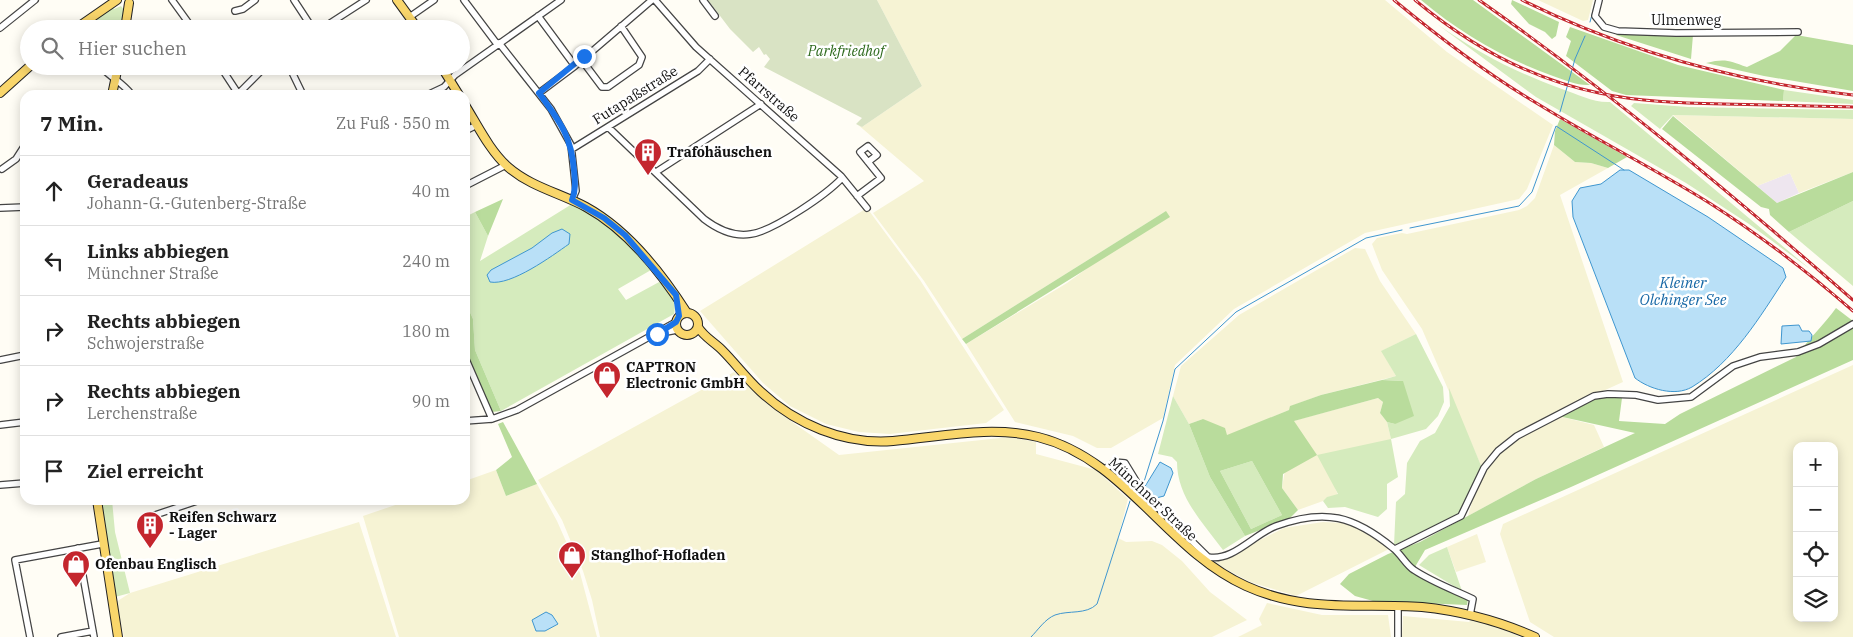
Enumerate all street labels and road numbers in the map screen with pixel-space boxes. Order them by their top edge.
street label: Ulmenweg [1651,11,1721,29]
street label: Futapaßstraße [589,62,681,128]
street label: Pfarrstraße [735,62,803,126]
street label: Münchner Straße [1105,453,1201,545]

